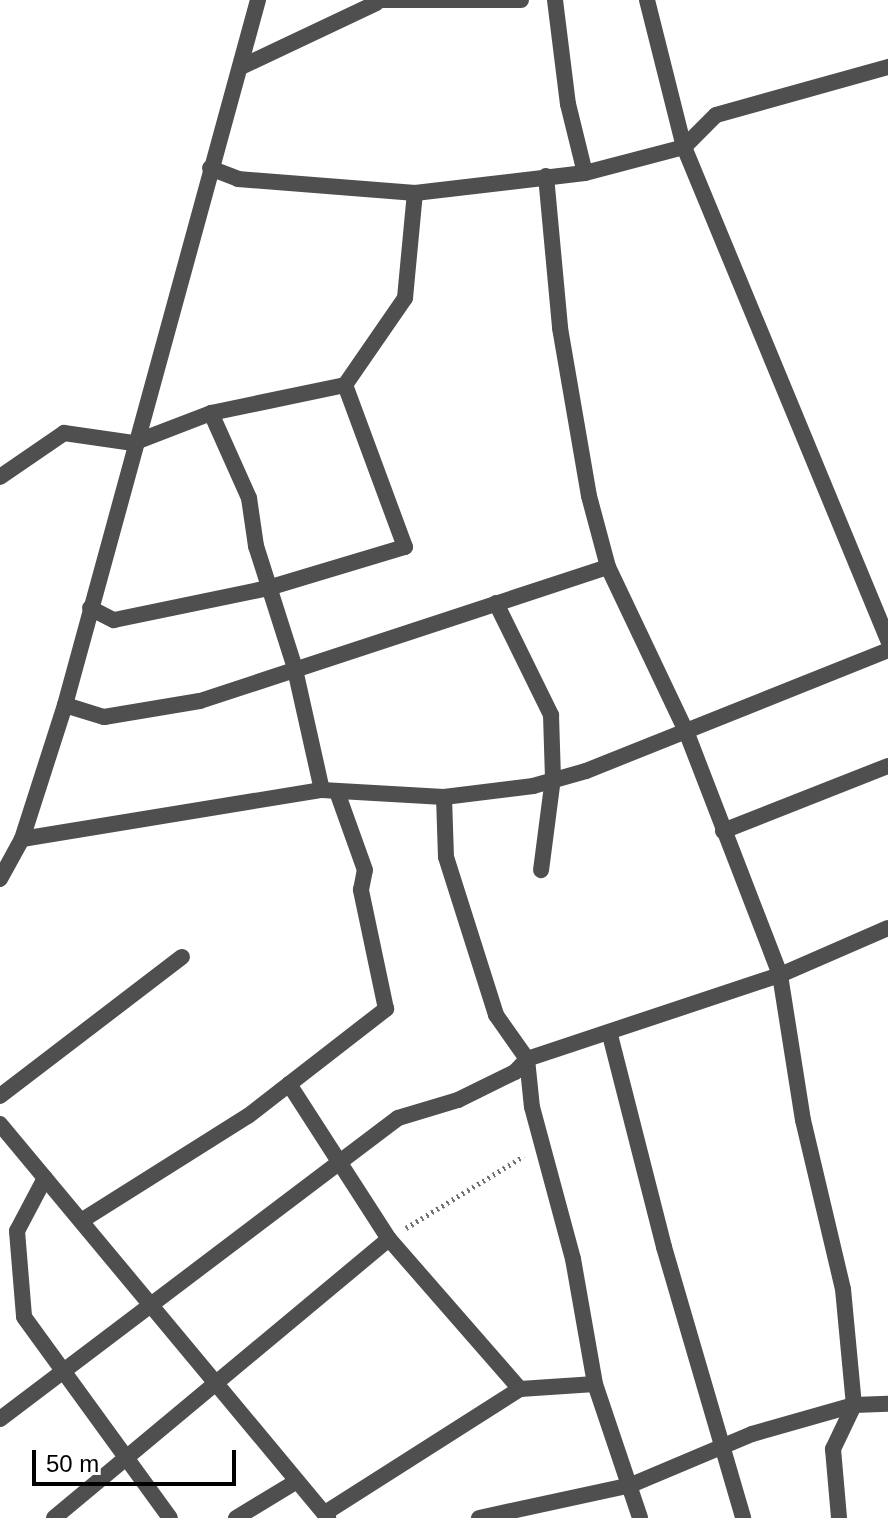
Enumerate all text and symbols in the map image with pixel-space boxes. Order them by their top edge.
scale bar [36,1434,240,1484]
text: 50 m [46,1450,99,1477]

